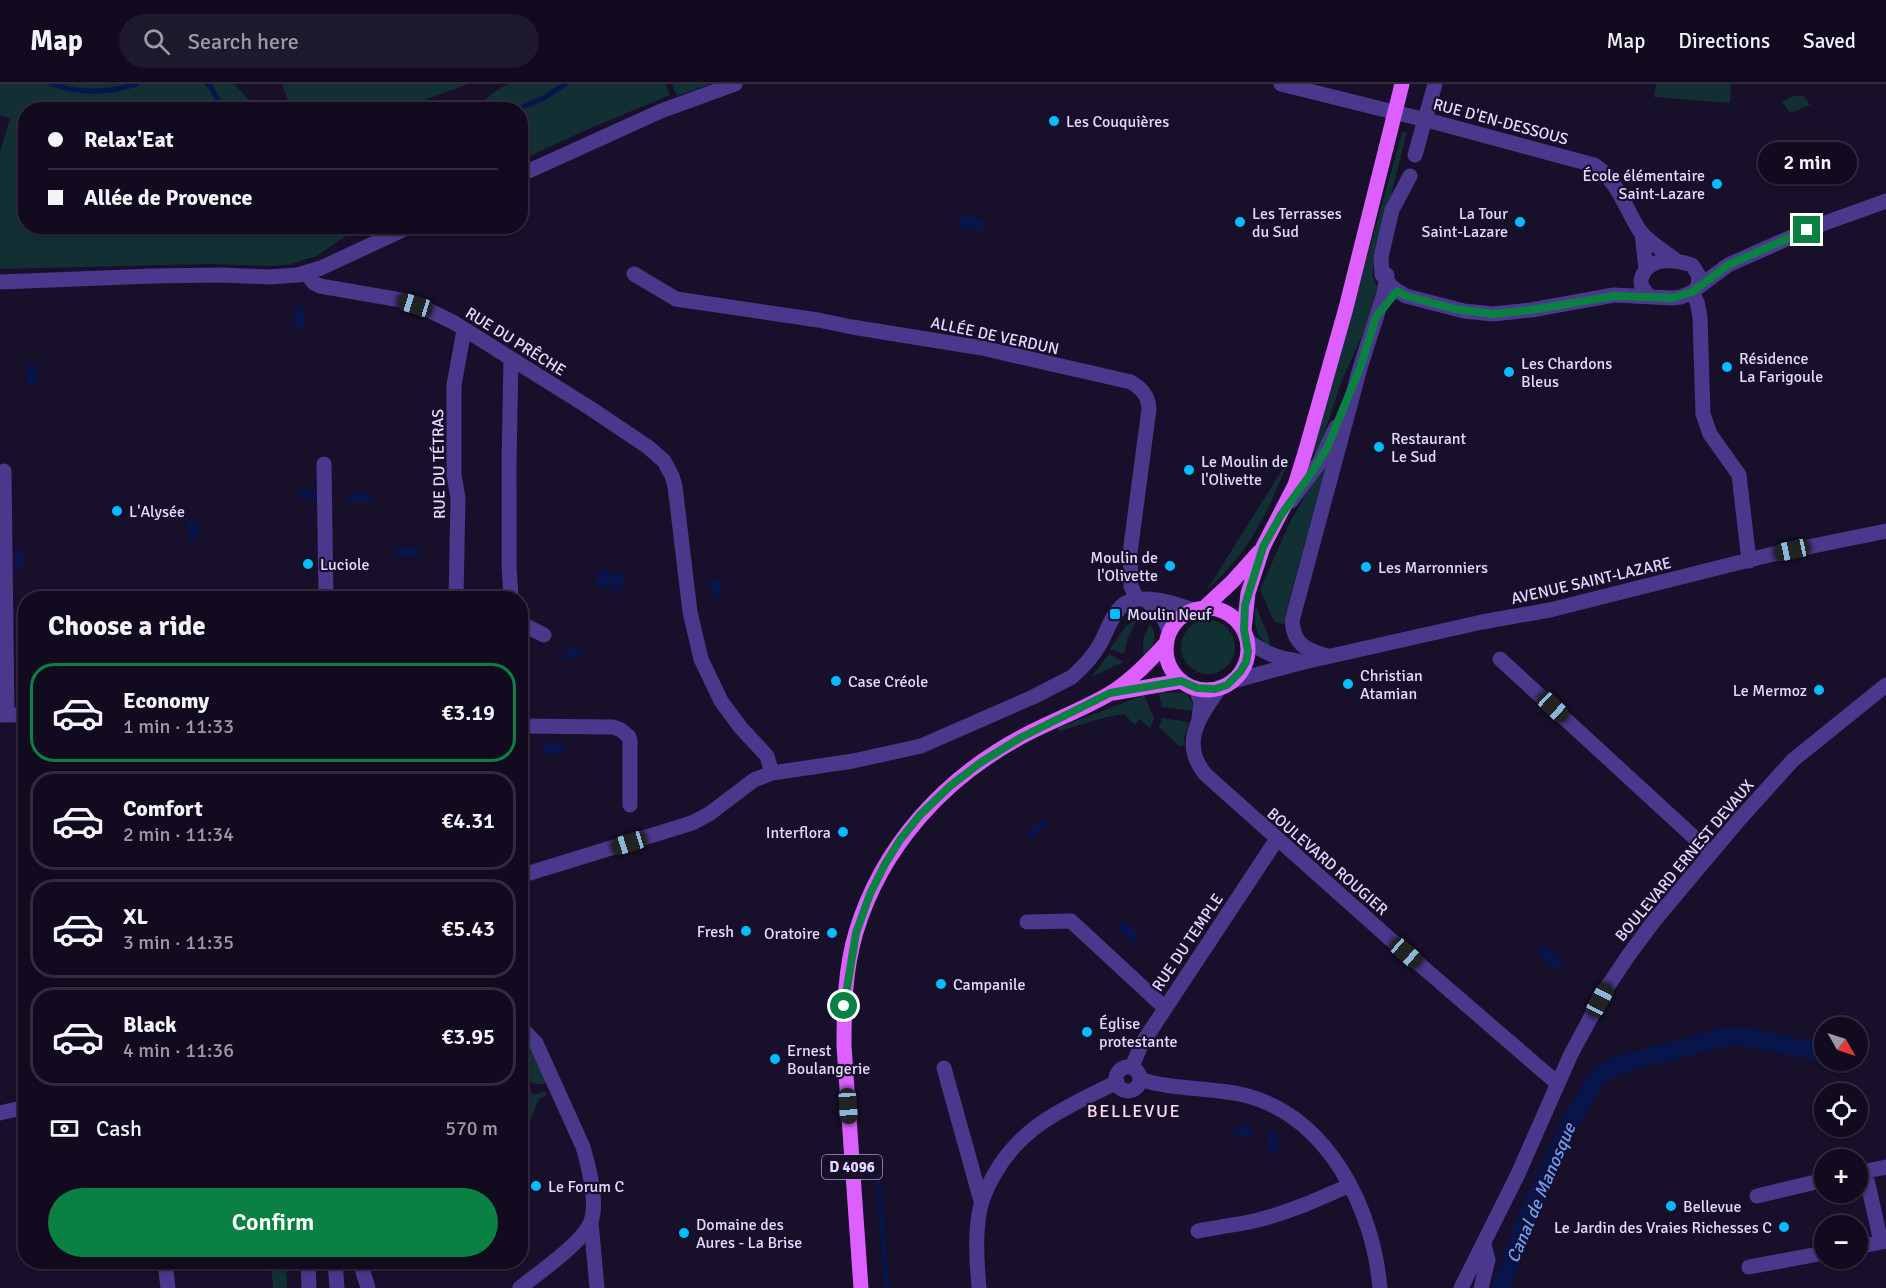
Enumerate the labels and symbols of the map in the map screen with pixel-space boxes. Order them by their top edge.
street label: RUE D'EN-DESSOUS [1431,94,1571,150]
place label: Les Couquières [1066,112,1169,132]
marker: Les Couquières [1047,114,1061,128]
callout: 2 min [1758,143,1856,185]
place label: École élémentaire Saint-Lazare [1583,166,1705,204]
marker: École élémentaire Saint-Lazare [1710,177,1724,191]
place label: Les Terrasses du Sud [1252,204,1342,242]
place label: La Tour Saint-Lazare [1422,204,1508,242]
marker: Les Terrasses du Sud [1233,215,1247,229]
marker: La Tour Saint-Lazare [1513,215,1527,229]
route end [1793,216,1820,243]
car [395,291,435,319]
street label: RUE DU PRÊCHE [462,303,569,381]
street label: ALLÉE DE VERDUN [929,313,1061,359]
place label: Résidence La Farigoule [1739,349,1823,387]
place label: Les Chardons Bleus [1521,354,1612,392]
marker: Résidence La Farigoule [1720,360,1734,374]
marker: Les Chardons Bleus [1502,365,1516,379]
street label: RUE DU TÉTRAS [428,409,450,519]
place label: Restaurant Le Sud [1391,429,1466,467]
marker: Restaurant Le Sud [1372,440,1386,454]
place label: Le Moulin de l'Olivette [1201,452,1288,490]
marker: Le Moulin de l'Olivette [1182,463,1196,477]
place label: L'Alysée [129,502,185,522]
marker: L'Alysée [110,504,124,518]
car [1773,537,1811,563]
place label: Moulin de l'Olivette [1090,548,1158,586]
street label: AVENUE SAINT-LAZARE [1509,553,1673,609]
place label: Luciole [320,555,370,575]
marker: Luciole [301,557,315,571]
place label: Les Marronniers [1378,558,1488,578]
marker: Moulin de l'Olivette [1163,559,1177,573]
marker: Les Marronniers [1359,560,1373,574]
place label: Moulin Neuf [1127,605,1212,625]
marker: Moulin Neuf [1108,607,1122,621]
place label: Christian Atamian [1360,666,1423,704]
place label: Case Créole [848,672,928,692]
marker: Case Créole [829,674,843,688]
marker: Christian Atamian [1341,677,1355,691]
place label: Le Mermoz [1733,681,1807,701]
marker: Le Mermoz [1812,683,1826,697]
car [1534,688,1572,726]
street label: BOULEVARD ERNEST DEVAUX [1611,775,1759,946]
street label: BOULEVARD ROUGIER [1263,804,1392,920]
place label: Interflora [766,823,831,843]
marker: Interflora [836,825,850,839]
car [609,829,649,857]
street label: RUE DU TEMPLE [1148,890,1228,995]
place label: Fresh [697,922,734,942]
marker: Fresh [739,924,753,938]
place label: Oratoire [764,924,820,944]
marker: Oratoire [825,926,839,940]
car [1387,934,1425,972]
place label: Campanile [953,975,1026,995]
marker: Campanile [934,977,948,991]
car [1584,980,1616,1020]
route start [830,992,857,1019]
place label: Église protestante [1099,1014,1178,1052]
north arrow [1814,1017,1868,1071]
marker: Église protestante [1080,1025,1094,1039]
place label: Ernest Boulangerie [787,1041,870,1079]
marker: Ernest Boulangerie [768,1052,782,1066]
car [838,1087,858,1125]
district label: BELLEVUE [1087,1100,1181,1122]
water label: Canal de Manosque [1502,1119,1581,1266]
road number: D 4096 [822,1155,882,1179]
place label: Le Forum C [548,1177,625,1197]
marker: Le Forum C [529,1179,543,1193]
place label: Bellevue [1683,1197,1742,1217]
marker: Bellevue [1664,1199,1678,1213]
place label: Domaine des Aures - La Brise [696,1215,802,1253]
place label: Le Jardin des Vraies Richesses C [1554,1218,1772,1238]
marker: Le Jardin des Vraies Richesses C [1777,1220,1791,1234]
marker: Domaine des Aures - La Brise [677,1226,691,1240]

